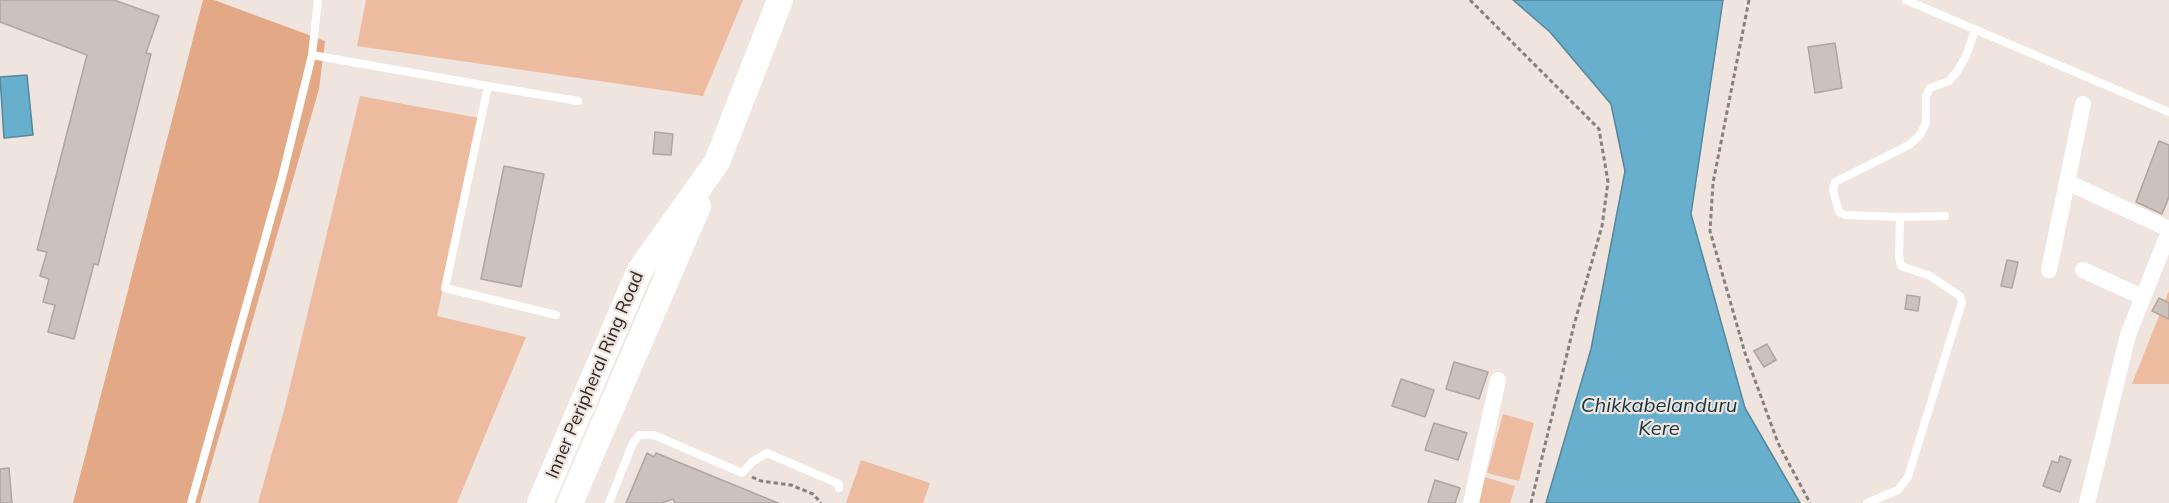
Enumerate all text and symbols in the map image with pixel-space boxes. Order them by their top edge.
street label: Inner Peripheral Ring Road [541,268,649,482]
water label: Chikkabelanduru Kere [1581,394,1737,441]

